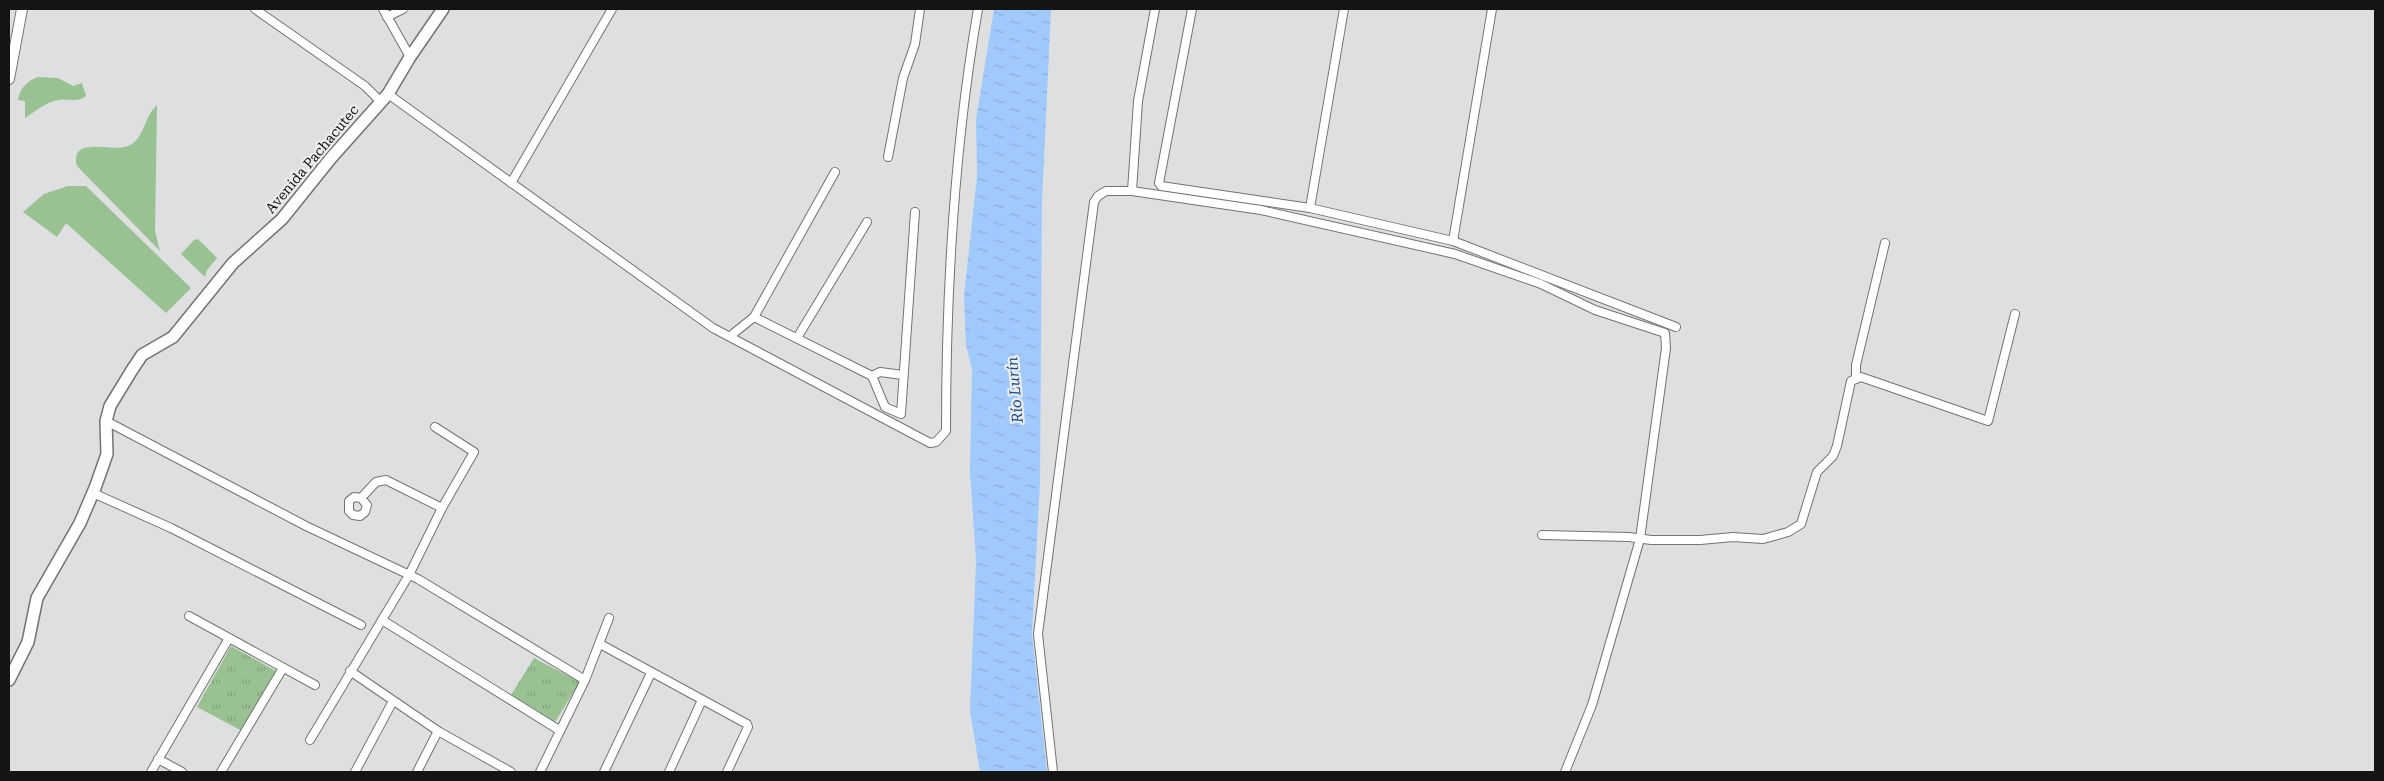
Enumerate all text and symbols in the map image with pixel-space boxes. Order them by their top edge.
street label: Avenida Pachacutec [262,102,362,216]
water label: Río Lurín [1003,356,1027,425]

